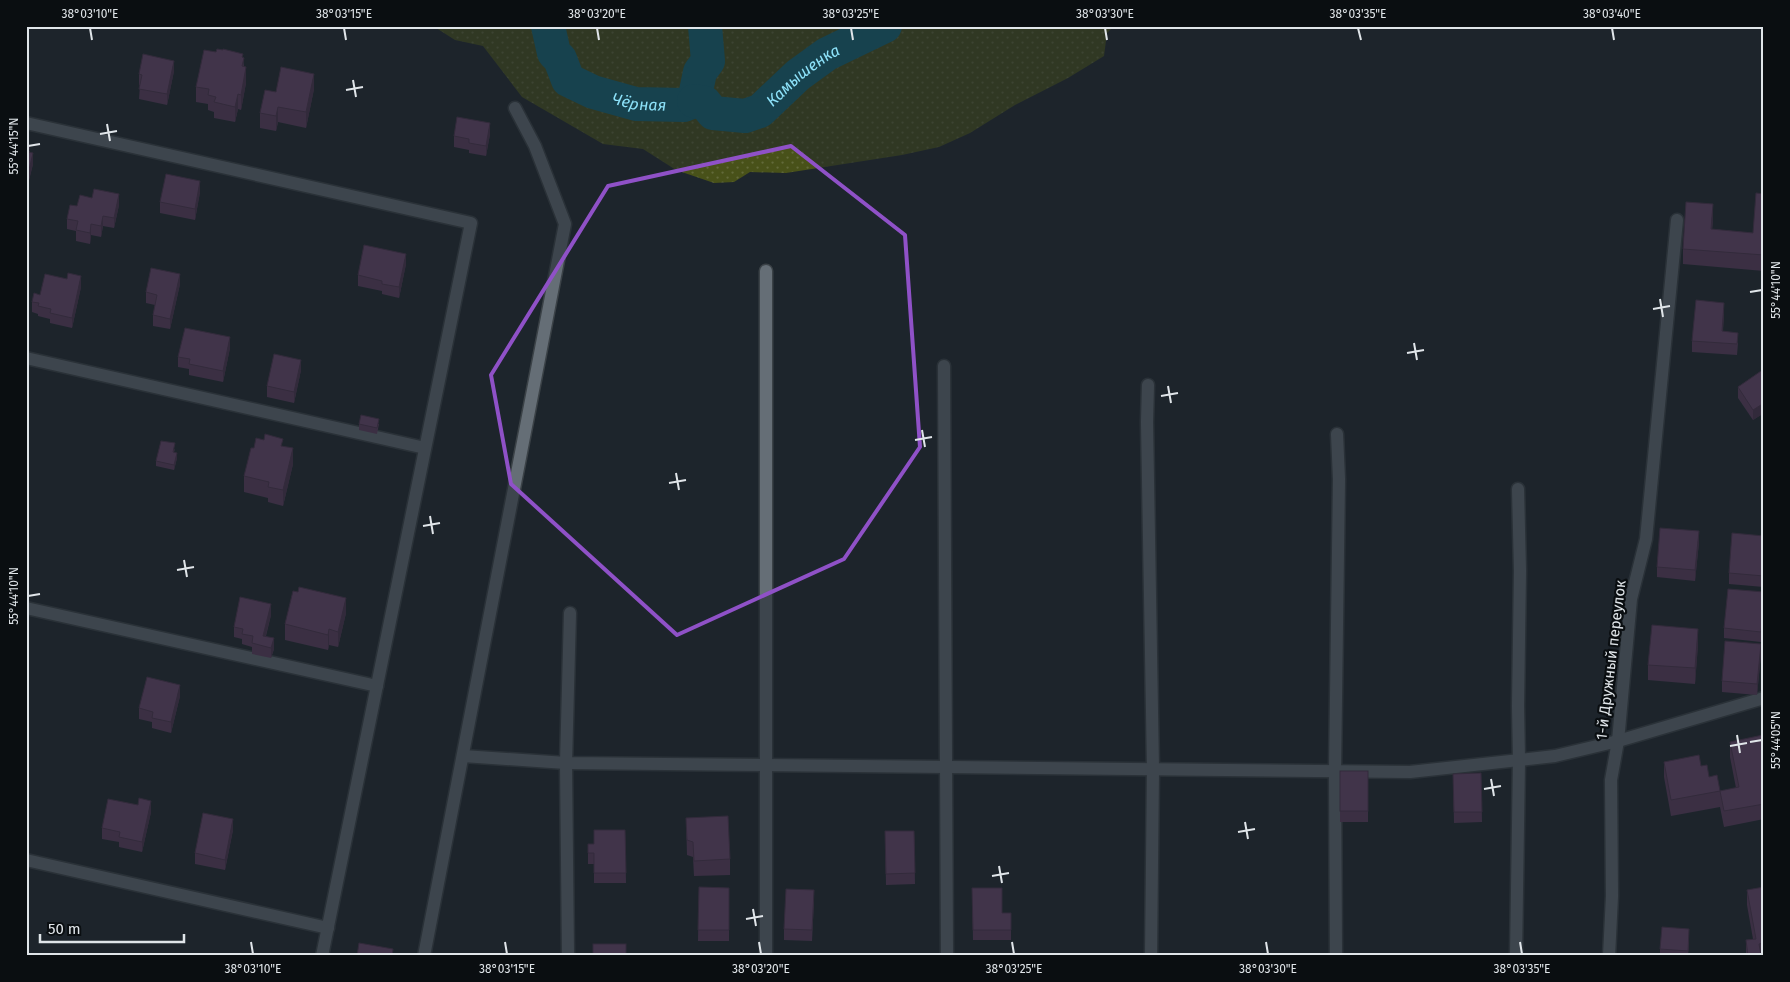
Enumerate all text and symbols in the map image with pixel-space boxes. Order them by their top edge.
text: 38°03'10"E [61,7,119,21]
text: 38°03'15"E [316,7,372,21]
text: 38°03'20"E [568,7,626,21]
text: 38°03'25"E [823,7,879,21]
text: 38°03'30"E [1076,7,1134,21]
text: 38°03'35"E [1330,7,1386,21]
text: 38°03'40"E [1583,7,1641,21]
water label: Камышенка [762,40,842,110]
water label: Чёрная [610,88,666,114]
text: 55°44'15"N [7,118,21,174]
text: 55°44'10"N [1769,261,1783,319]
text: 55°44'10"N [7,567,21,625]
street label: 1-й Дружный переулок [1592,579,1630,741]
text: 55°44'05"N [1769,711,1783,769]
scale bar [40,912,184,944]
text: 50 m [48,920,81,938]
text: 38°03'10"E [224,962,282,976]
text: 38°03'15"E [479,962,535,976]
text: 38°03'20"E [732,962,790,976]
text: 38°03'25"E [986,962,1042,976]
text: 38°03'30"E [1239,962,1297,976]
text: 38°03'35"E [1494,962,1550,976]

